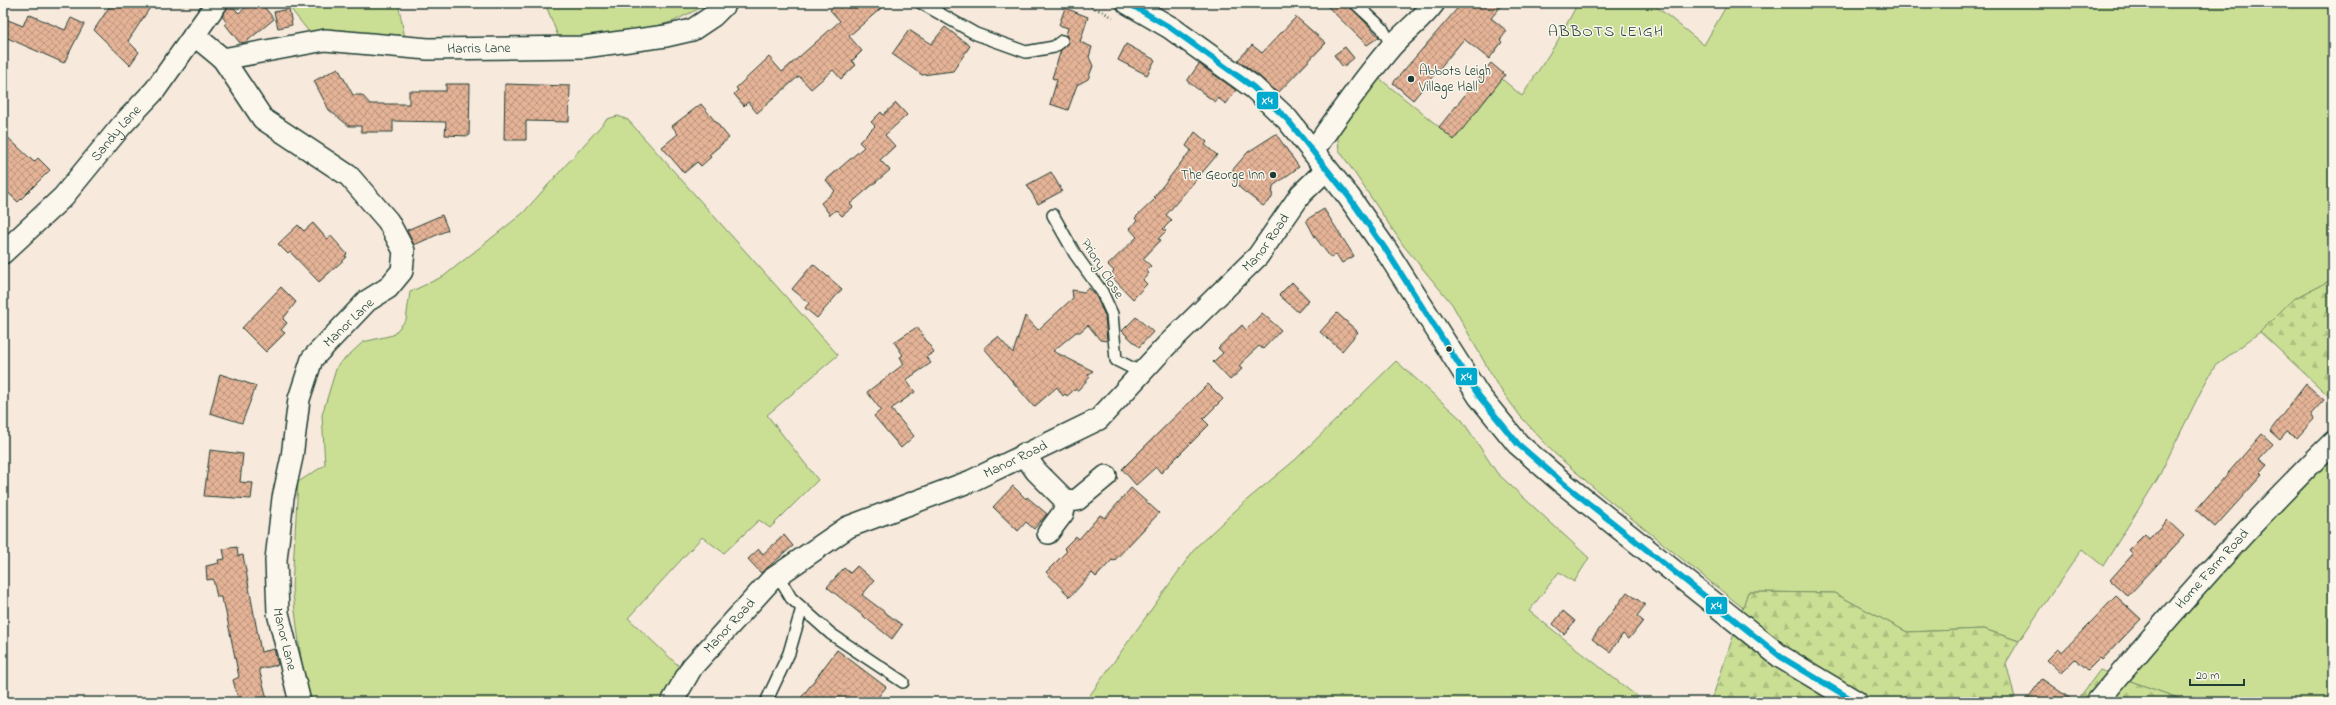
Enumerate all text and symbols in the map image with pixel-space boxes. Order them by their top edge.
district label: ABBOTS LEIGH [1548,20,1664,44]
street label: Harris Lane [447,37,511,59]
place label: Abbots Leigh Village Hall [1418,61,1491,99]
marker: Abbots Leigh Village Hall [1406,74,1416,84]
line badge: X4 [1256,91,1279,110]
text: X4 [1262,93,1273,109]
street label: Sandy Lane [86,100,147,166]
place label: The George Inn [1181,165,1265,187]
marker: The George Inn [1268,170,1278,180]
street label: Manor Road [1237,209,1295,277]
street label: Priory Close [1074,235,1129,304]
street label: Manor Lane [319,293,380,353]
unlabelled marker [1444,344,1454,354]
line badge: X4 [1455,367,1478,386]
text: X4 [1461,369,1472,385]
street label: Manor Road [980,435,1051,484]
street label: Home Farm Road [2170,524,2254,614]
street label: Manor Road [699,593,760,658]
line badge: X4 [1705,596,1728,615]
text: X4 [1711,598,1722,614]
street label: Manor Lane [267,607,302,673]
scale bar [2190,661,2244,687]
text: 20 m [2196,667,2219,685]

